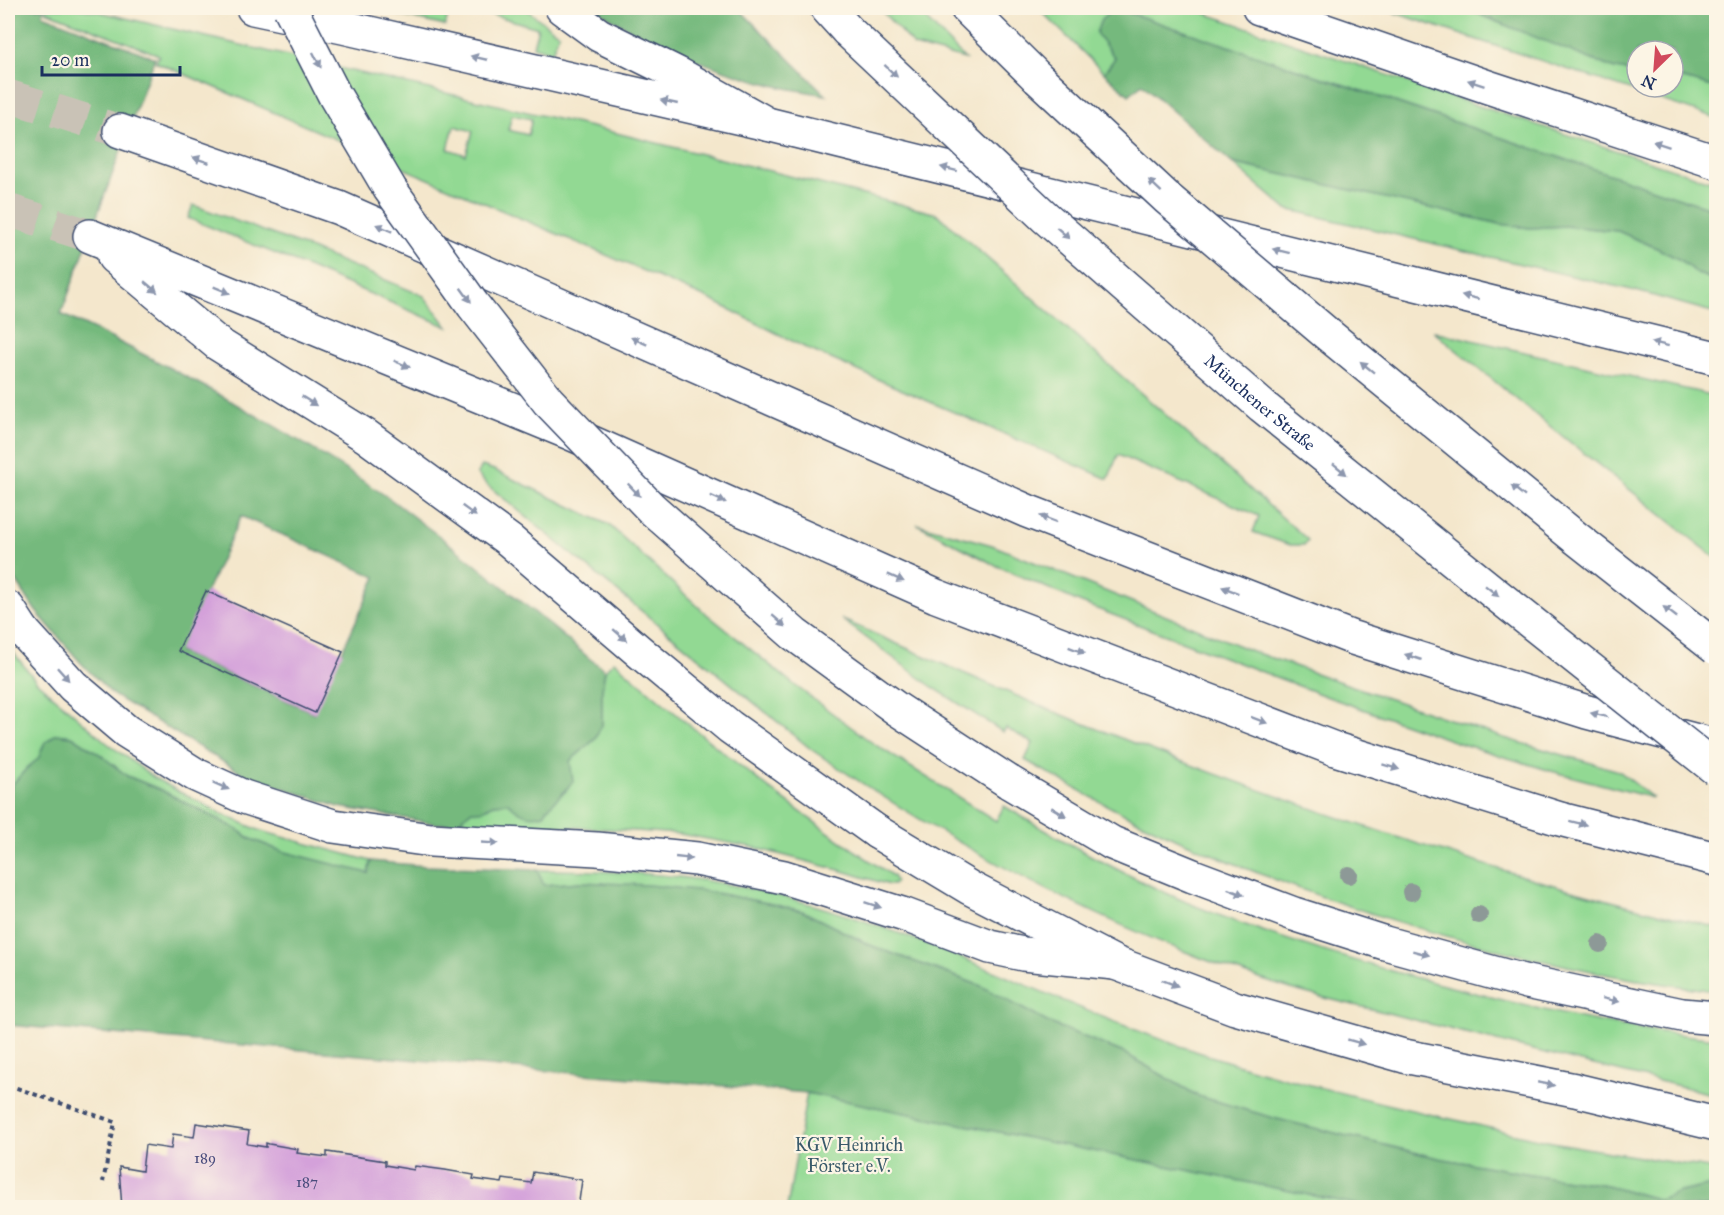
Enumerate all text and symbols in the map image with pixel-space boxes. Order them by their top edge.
scale bar [42,39,180,77]
north arrow [1625,39,1685,99]
text: 20 m [51,49,89,71]
one-way arrow [312,51,321,68]
one-way arrow [470,53,489,62]
one-way arrow [883,64,898,78]
text: N [1638,70,1659,94]
one-way arrow [1467,77,1485,87]
one-way arrow [660,96,679,106]
one-way arrow [1652,139,1670,148]
one-way arrow [192,154,210,164]
one-way arrow [940,163,958,173]
one-way arrow [1148,180,1162,194]
one-way arrow [375,224,392,233]
one-way arrow [1056,226,1071,240]
one-way arrow [1272,245,1290,255]
one-way arrow [143,281,159,294]
one-way arrow [213,286,231,295]
one-way arrow [460,287,471,303]
one-way arrow [1461,292,1480,302]
one-way arrow [630,336,648,345]
one-way arrow [1650,338,1669,348]
street label: Münchener Straße [1200,350,1320,456]
one-way arrow [394,359,412,369]
one-way arrow [1360,361,1375,374]
one-way arrow [301,395,317,406]
one-way arrow [1332,462,1348,475]
one-way arrow [627,483,641,498]
one-way arrow [1511,485,1526,498]
one-way arrow [709,494,726,503]
one-way arrow [461,505,477,517]
one-way arrow [1039,514,1057,523]
one-way arrow [887,573,905,583]
one-way arrow [1484,584,1500,597]
one-way arrow [1221,585,1239,594]
one-way arrow [1663,607,1678,619]
one-way arrow [771,614,786,627]
one-way arrow [612,628,627,641]
one-way arrow [1068,646,1086,655]
one-way arrow [1404,652,1422,661]
one-way arrow [56,667,70,682]
one-way arrow [1590,710,1608,720]
one-way arrow [1250,716,1268,725]
one-way arrow [1382,763,1400,772]
one-way arrow [212,782,229,791]
one-way arrow [1051,806,1067,817]
one-way arrow [1568,819,1587,829]
one-way arrow [480,839,499,848]
one-way arrow [675,853,694,863]
one-way arrow [1227,888,1245,898]
one-way arrow [864,901,882,910]
one-way arrow [1413,949,1431,958]
one-way arrow [1161,979,1179,988]
one-way arrow [1601,996,1620,1005]
one-way arrow [1347,1038,1365,1047]
one-way arrow [1537,1080,1556,1089]
park label: KGV Heinrich Förster e.V. [795,1134,903,1177]
house number: 189 [194,1149,216,1167]
house number: 187 [296,1173,318,1191]

